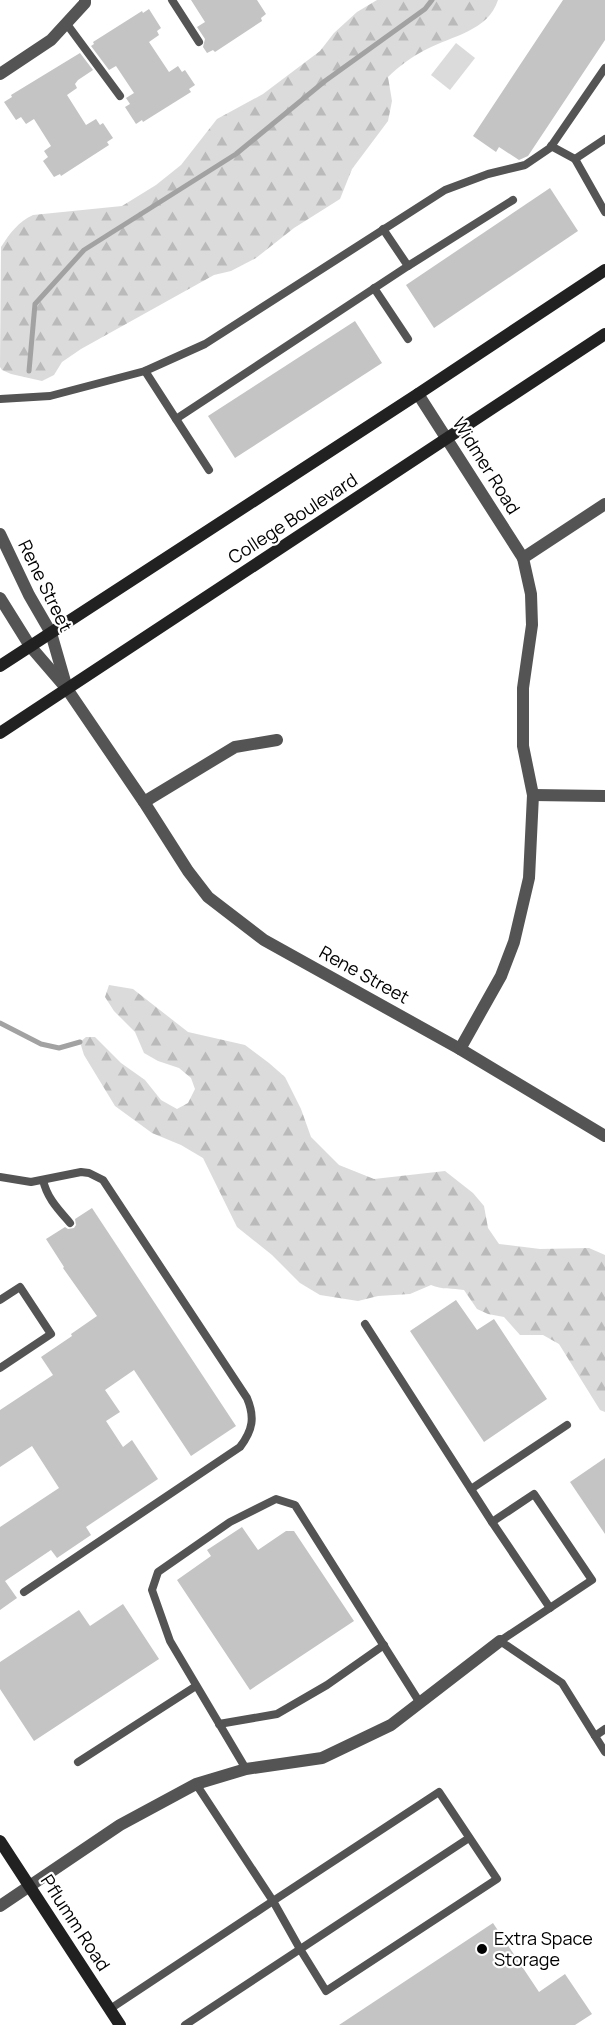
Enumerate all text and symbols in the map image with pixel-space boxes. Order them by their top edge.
street label: Widmer Road [448,413,526,518]
street label: College Boulevard [223,467,362,569]
street label: Rene Street [13,536,78,635]
street label: Rene Street [315,940,414,1009]
street label: Pflumm Road [36,1870,116,1975]
place label: Extra Space Storage [494,1926,593,1971]
marker: Extra Space Storage [475,1942,489,1956]

